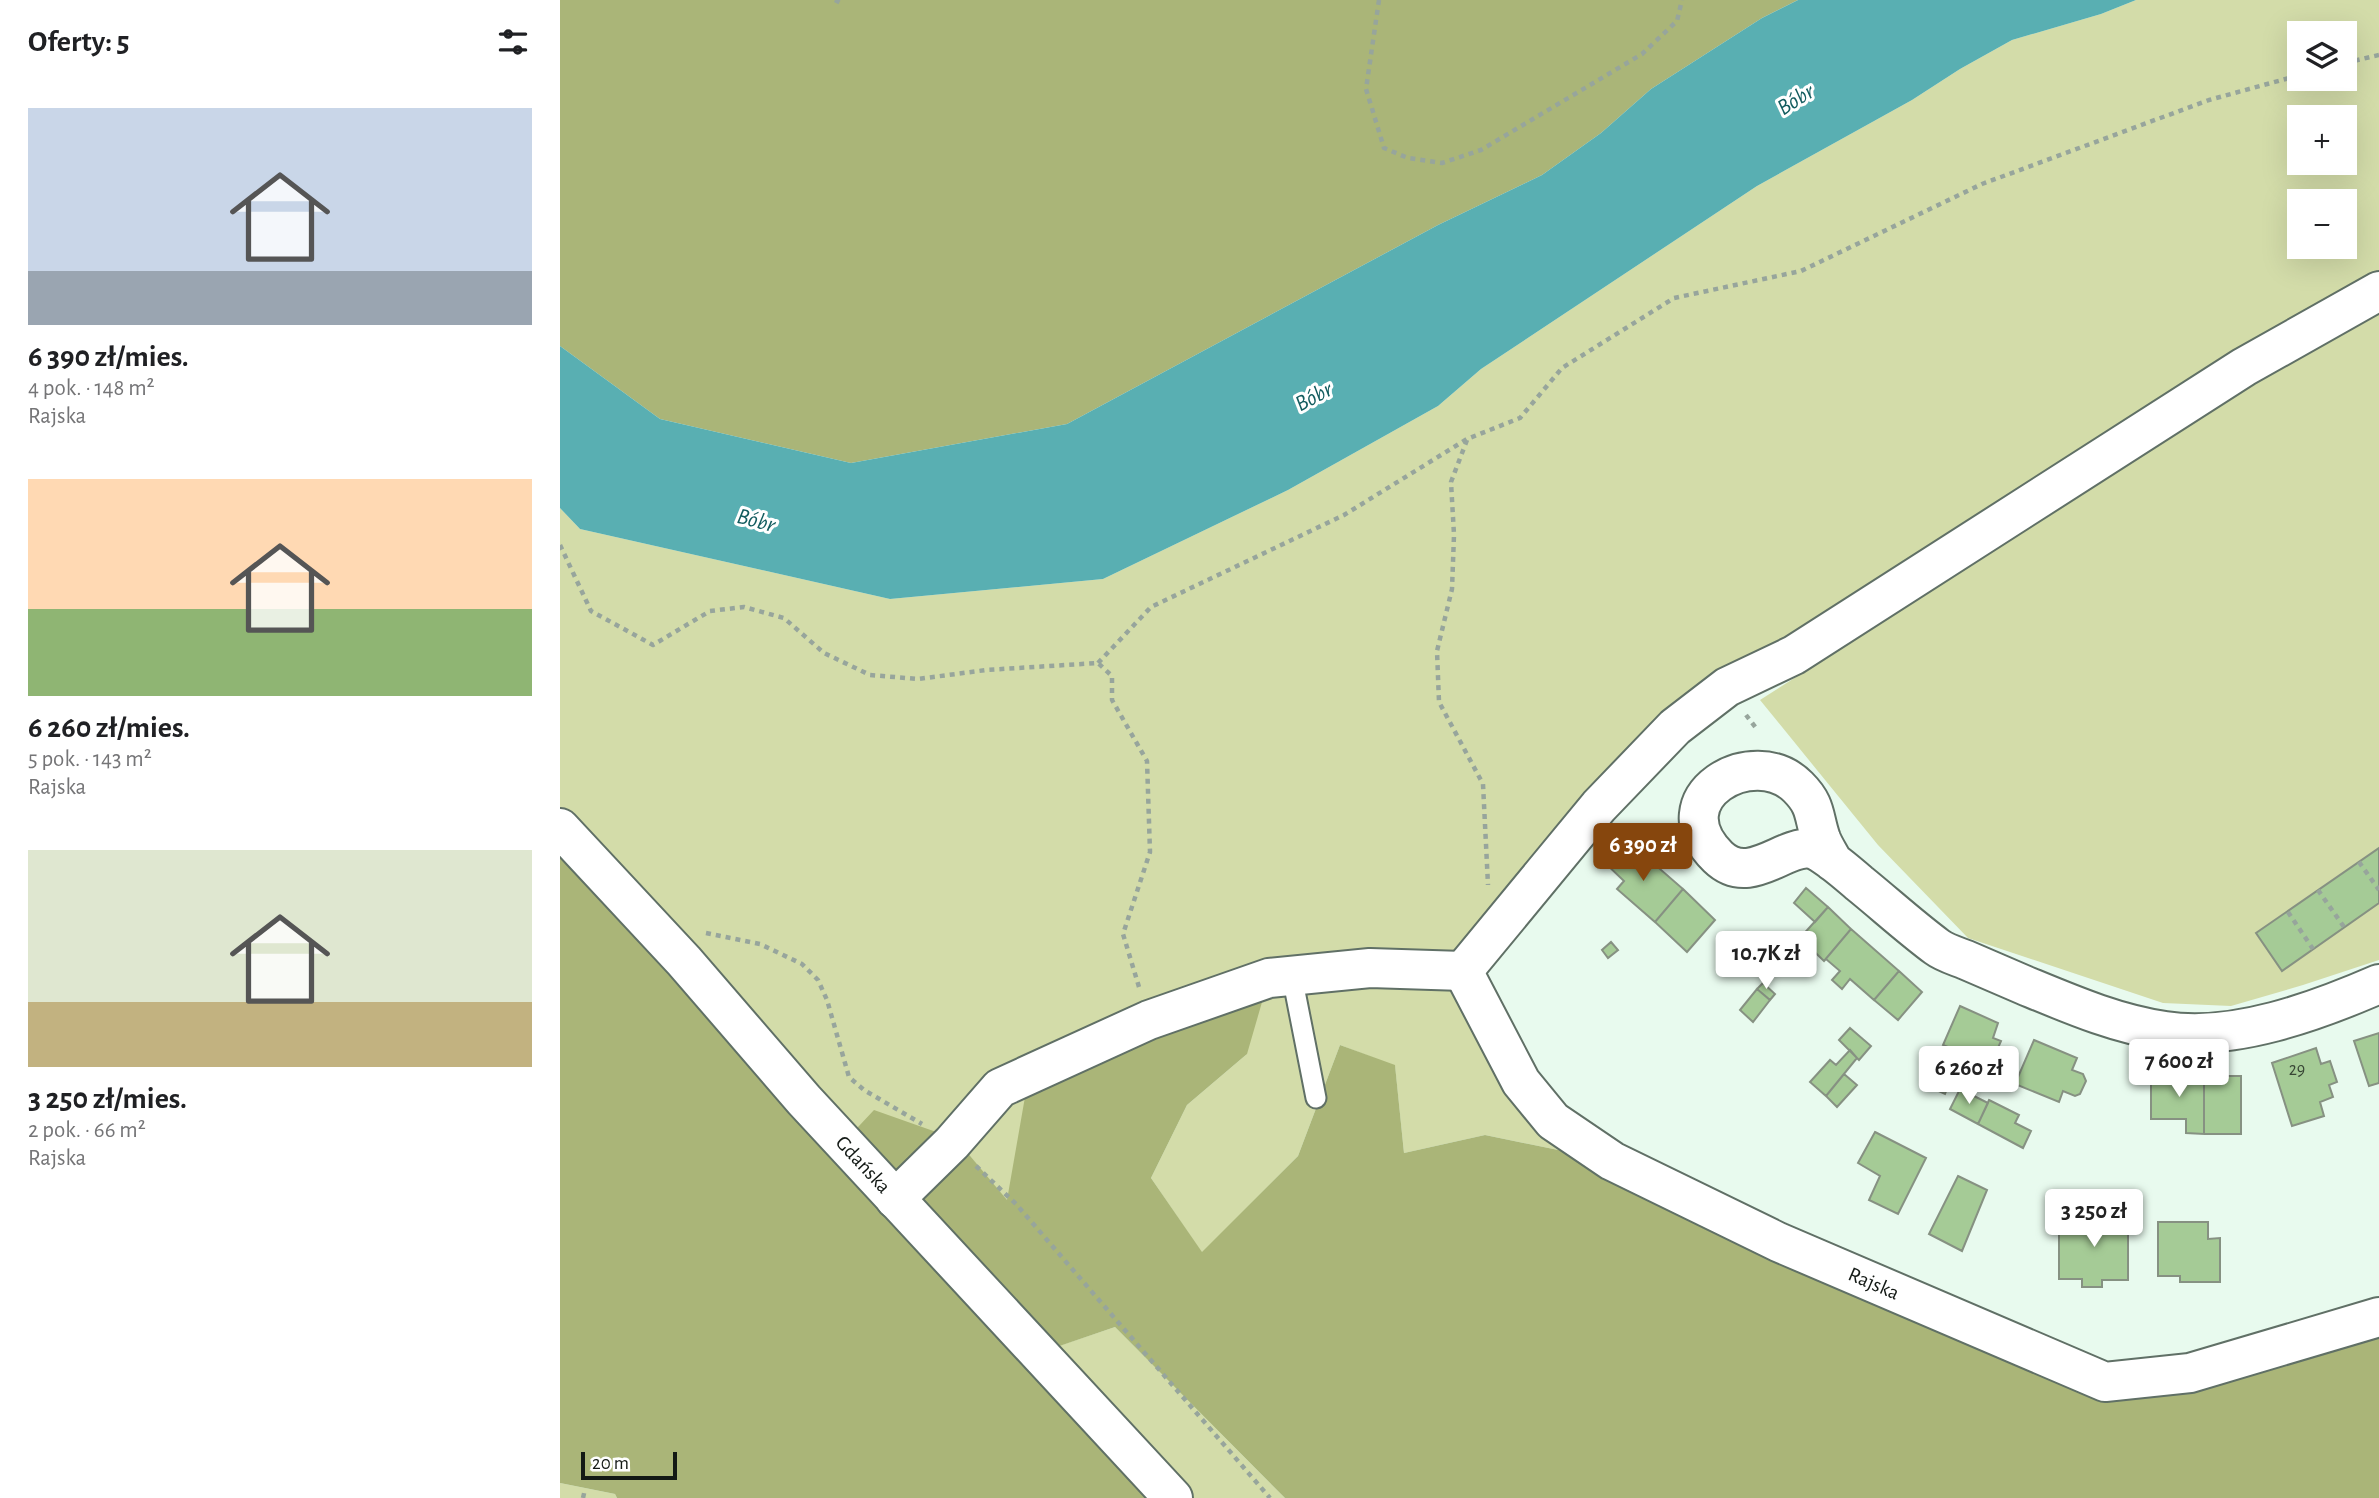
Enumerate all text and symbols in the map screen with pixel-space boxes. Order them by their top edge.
map controls [2287,21,2357,259]
button: layers [2287,21,2357,91]
icon: filters [494,23,532,61]
text: Oferty: 5 [28,27,130,57]
water label: Bóbr [1774,80,1819,120]
button: + [2287,105,2357,175]
icon: home [217,154,343,280]
button: − [2287,189,2357,259]
text: 6 390 zł/mies. [28,342,189,372]
text: 4 pok. · 148 m² [28,377,155,400]
water label: Bóbr [1292,378,1337,416]
text: Rajska [28,405,86,428]
water label: Bóbr [734,505,778,537]
icon: home [217,525,343,651]
text: 6 260 zł/mies. [28,713,190,743]
text: 5 pok. · 143 m² [28,748,152,771]
text: Rajska [28,776,86,799]
pin: 6 390 zł [1571,824,1715,883]
text: 6 390 zł [1609,834,1677,857]
icon: home [217,896,343,1022]
pin: 10.7K zł [1694,932,1838,991]
text: 10.7K zł [1732,942,1800,965]
pin: 7 600 zł [2107,1040,2251,1099]
pin: 6 260 zł [1897,1046,2041,1106]
text: 7 600 zł [2145,1050,2213,1073]
text: 6 260 zł [1935,1057,2003,1080]
house number: 29 [2289,1061,2305,1079]
text: 3 250 zł/mies. [28,1084,187,1114]
text: 2 pok. · 66 m² [28,1119,146,1142]
street label: Gdańska [832,1131,895,1197]
text: Rajska [28,1147,86,1170]
pin: 3 250 zł [2022,1190,2166,1249]
text: 3 250 zł [2061,1200,2127,1223]
street label: Rajska [1845,1263,1903,1303]
scale bar [581,1449,677,1481]
text: 20 m [592,1454,629,1473]

